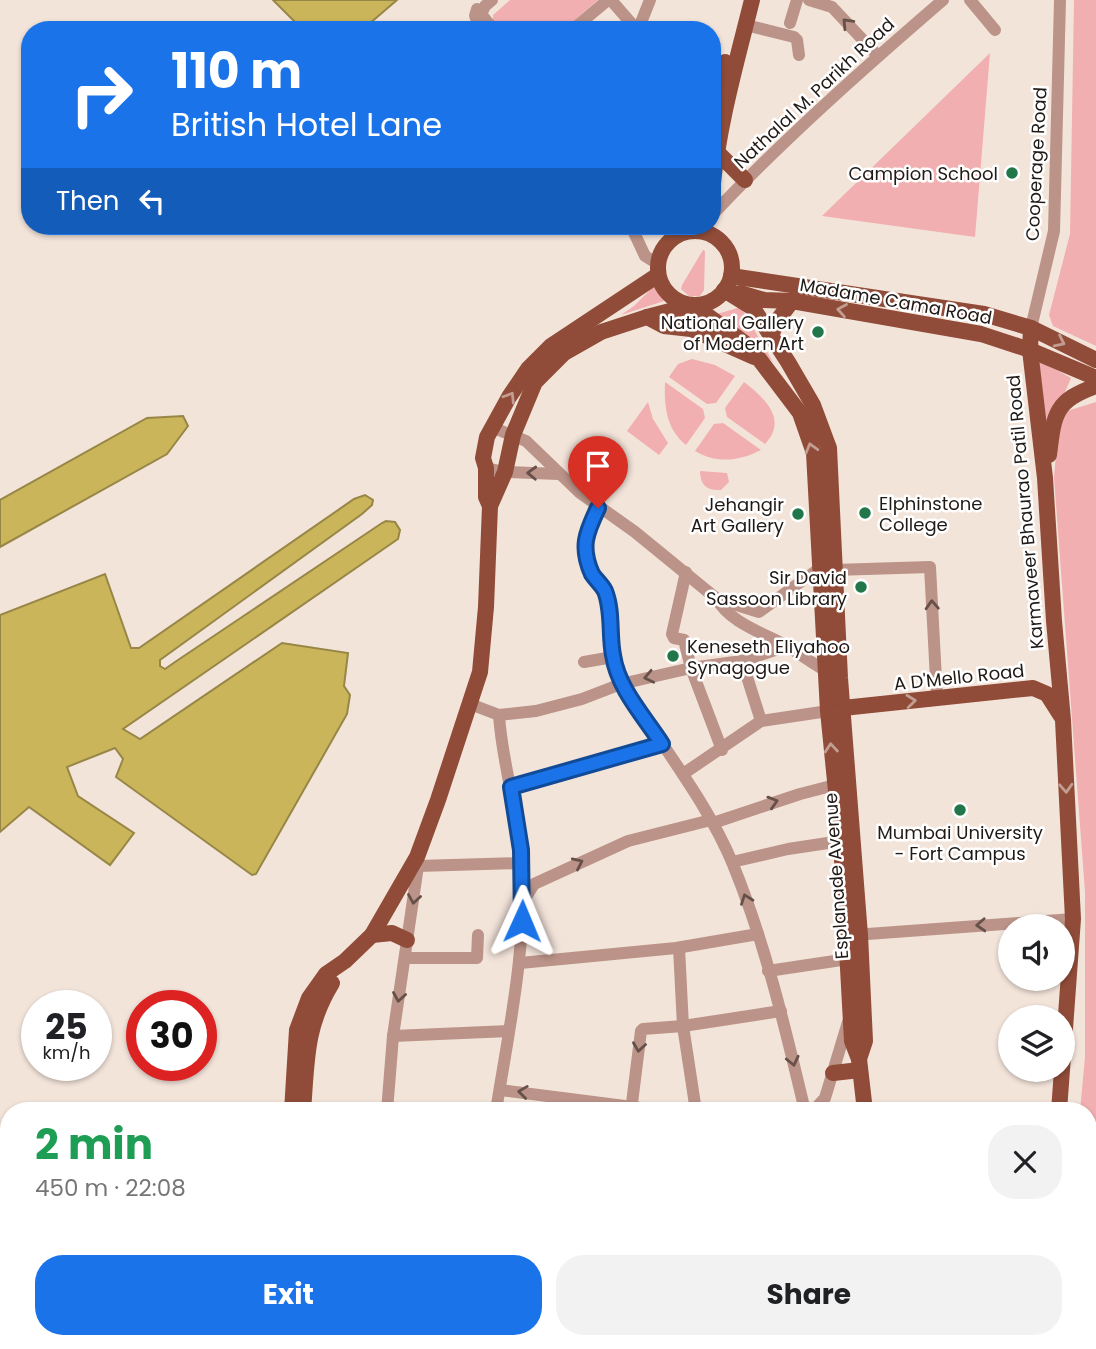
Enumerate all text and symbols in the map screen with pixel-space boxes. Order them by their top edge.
street label: Nathalal M. Parikh Road [728,12,900,174]
one-way arrow [842,18,855,31]
text: 110 m [171,37,302,105]
icon: right [56,49,147,140]
street label: Cooperage Road [1019,86,1053,242]
text: British Hotel Lane [171,102,442,147]
place label: Campion School [848,161,998,186]
marker: Campion School [1004,165,1020,181]
icon: left [133,182,171,220]
text: Then [56,183,119,219]
street label: Madame Cama Road [798,272,994,330]
one-way arrow [836,303,848,318]
place label: National Gallery of Modern Art [661,310,804,356]
marker: National Gallery of Modern Art [810,324,826,340]
one-way arrow [1053,334,1065,348]
street label: Karmaveer Bhaurao Patil Road [1001,374,1049,650]
one-way arrow [501,391,514,404]
pin [568,436,628,508]
one-way arrow [805,443,820,455]
icon: arrive [579,447,617,485]
one-way arrow [526,466,537,481]
place label: Elphinstone College [879,491,982,537]
place label: Jehangir Art Gallery [691,492,784,538]
marker: Elphinstone College [857,505,873,521]
marker: Jehangir Art Gallery [790,506,806,522]
place label: Sir David Sassoon Library [706,565,847,611]
marker: Sir David Sassoon Library [853,579,869,595]
one-way arrow [925,600,940,611]
place label: Keneseth Eliyahoo Synagogue [687,634,850,680]
marker: Keneseth Eliyahoo Synagogue [665,648,681,664]
street label: A D'Mello Road [892,658,1026,696]
one-way arrow [643,669,655,684]
one-way arrow [906,694,917,709]
one-way arrow [824,743,839,754]
one-way arrow [1059,783,1074,794]
street label: Esplanade Avenue [818,792,854,960]
one-way arrow [767,796,779,810]
marker: Mumbai University - Fort Campus [952,802,968,818]
place label: Mumbai University - Fort Campus [877,820,1043,866]
one-way arrow [571,858,583,872]
position arrow [485,884,559,958]
one-way arrow [406,893,421,904]
one-way arrow [740,894,754,906]
map controls [998,914,1075,1082]
button: sound [998,914,1075,991]
one-way arrow [975,917,986,932]
speed limit sign: 30 [126,990,217,1081]
one-way arrow [392,991,407,1003]
text: 25 [45,1002,88,1051]
button: layers [998,1005,1075,1082]
text: km/h [43,1040,90,1065]
one-way arrow [632,1041,647,1053]
one-way arrow [785,1055,799,1067]
one-way arrow [517,1085,529,1100]
text: 2 min [35,1115,153,1174]
button: close [988,1125,1062,1199]
text: 450 m · 22:08 [35,1172,186,1204]
button: Exit [35,1255,542,1335]
button: Share [556,1255,1062,1335]

